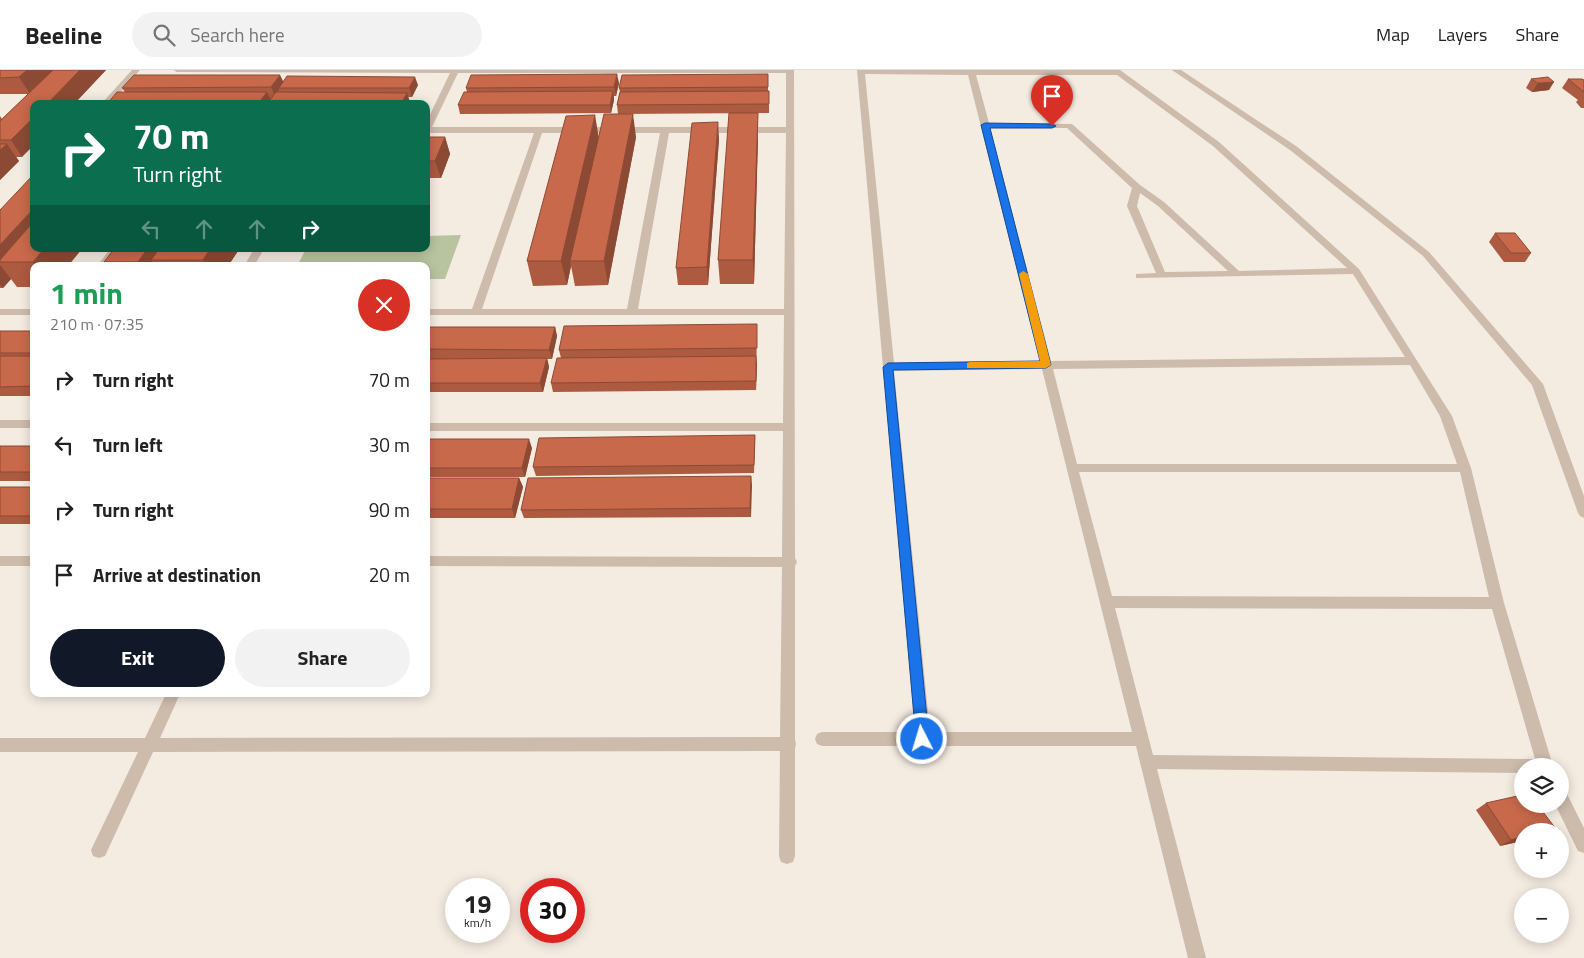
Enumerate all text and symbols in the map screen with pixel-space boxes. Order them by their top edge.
search box [132,12,482,57]
text: Beeline [25,17,102,53]
text: Search here [190,20,285,49]
icon: search [150,21,178,49]
text: Map [1376,21,1410,48]
text: Layers [1438,21,1487,48]
text: Share [1515,21,1559,48]
pin [1031,75,1073,126]
icon: arrive [1038,82,1066,110]
text: 70 m [133,109,209,163]
icon: right [50,120,115,185]
text: Turn right [133,157,222,191]
icon: left [137,215,165,243]
icon: ahead [190,215,218,243]
icon: ahead [243,215,271,243]
icon: right [296,215,324,243]
text: 1 min [50,270,123,316]
button: close [358,279,410,331]
text: 210 m · 07:35 [50,312,144,336]
text: Turn right [93,365,174,394]
text: 70 m [369,365,410,394]
icon: right [50,366,78,394]
text: Turn left [93,430,163,459]
text: 30 m [369,430,410,459]
icon: left [50,431,78,459]
text: Turn right [93,495,174,524]
text: 90 m [369,495,410,524]
icon: right [50,496,78,524]
text: Arrive at destination [93,560,261,589]
text: 20 m [369,560,410,589]
icon: arrive [50,561,78,589]
button: Exit [50,629,225,687]
button: Share [235,629,410,687]
position arrow [895,712,947,764]
map controls [1514,758,1569,943]
button: layers [1514,758,1569,813]
button: + [1514,823,1569,878]
speed limit sign: 30 [520,878,585,943]
text: 19 [463,885,492,923]
button: − [1514,888,1569,943]
text: km/h [464,913,491,932]

